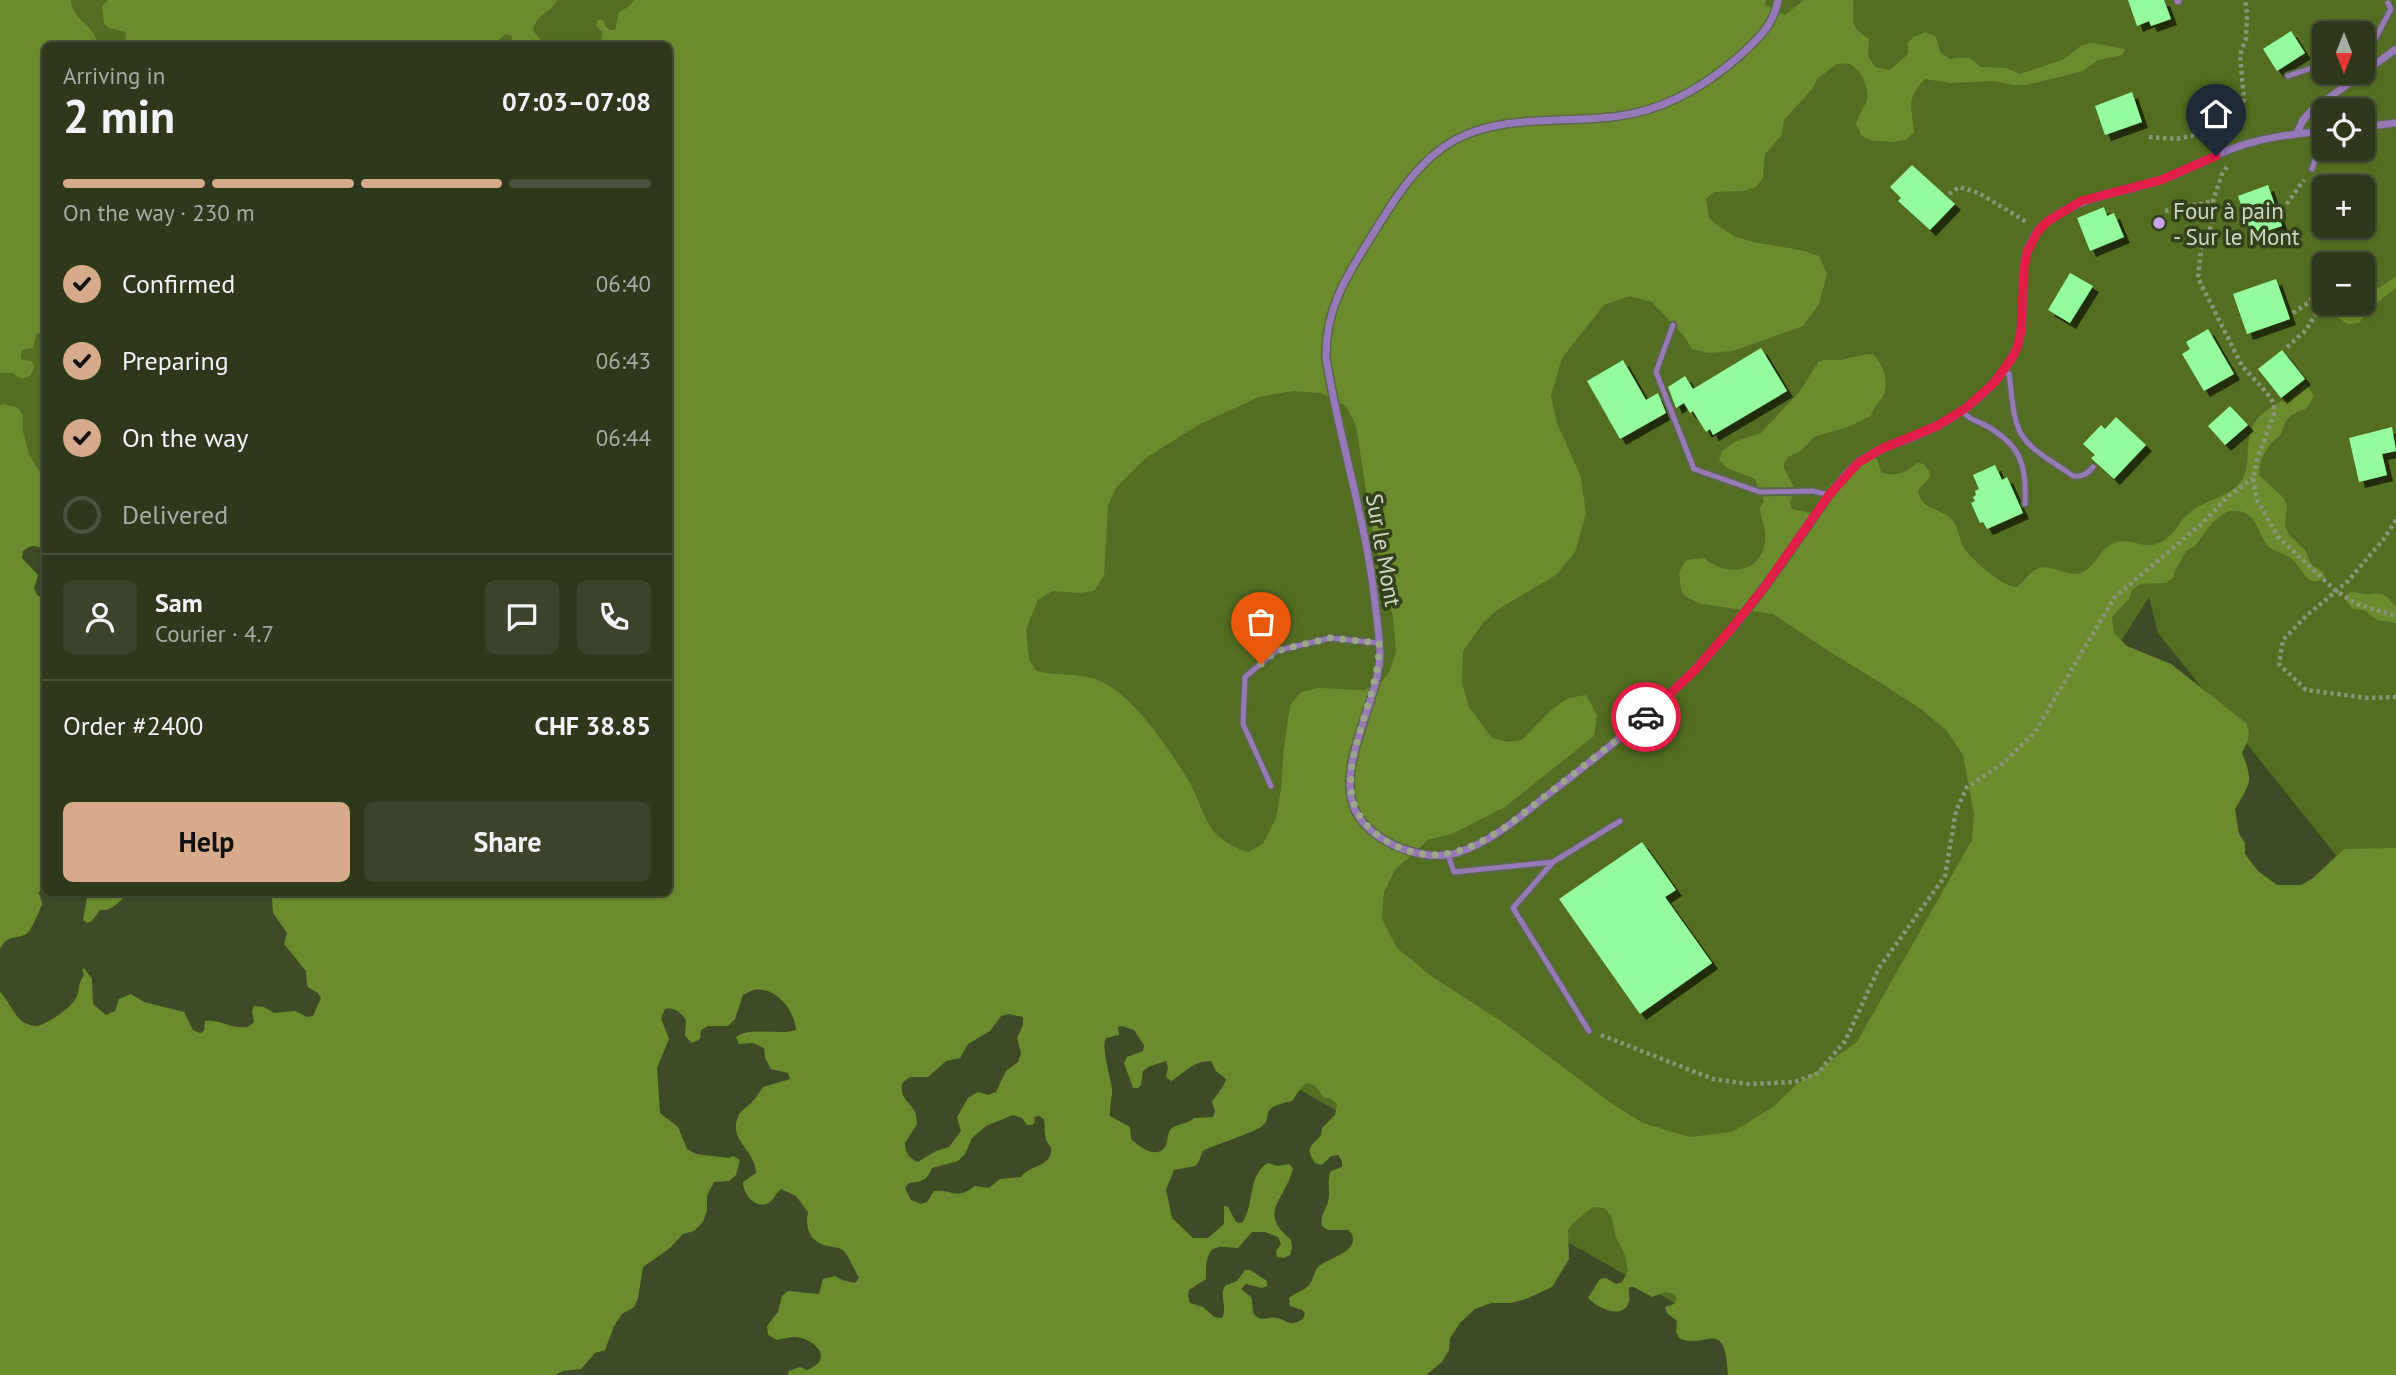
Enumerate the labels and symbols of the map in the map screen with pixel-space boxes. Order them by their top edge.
north arrow [2312,21,2375,84]
pin [2186,84,2246,156]
place label: Four à pain - Sur le Mont [2173,196,2300,251]
marker: Four à pain - Sur le Mont [2151,215,2167,231]
street label: Sur le Mont [1360,491,1408,609]
pin [1231,592,1291,664]
courier [1611,682,1681,752]

